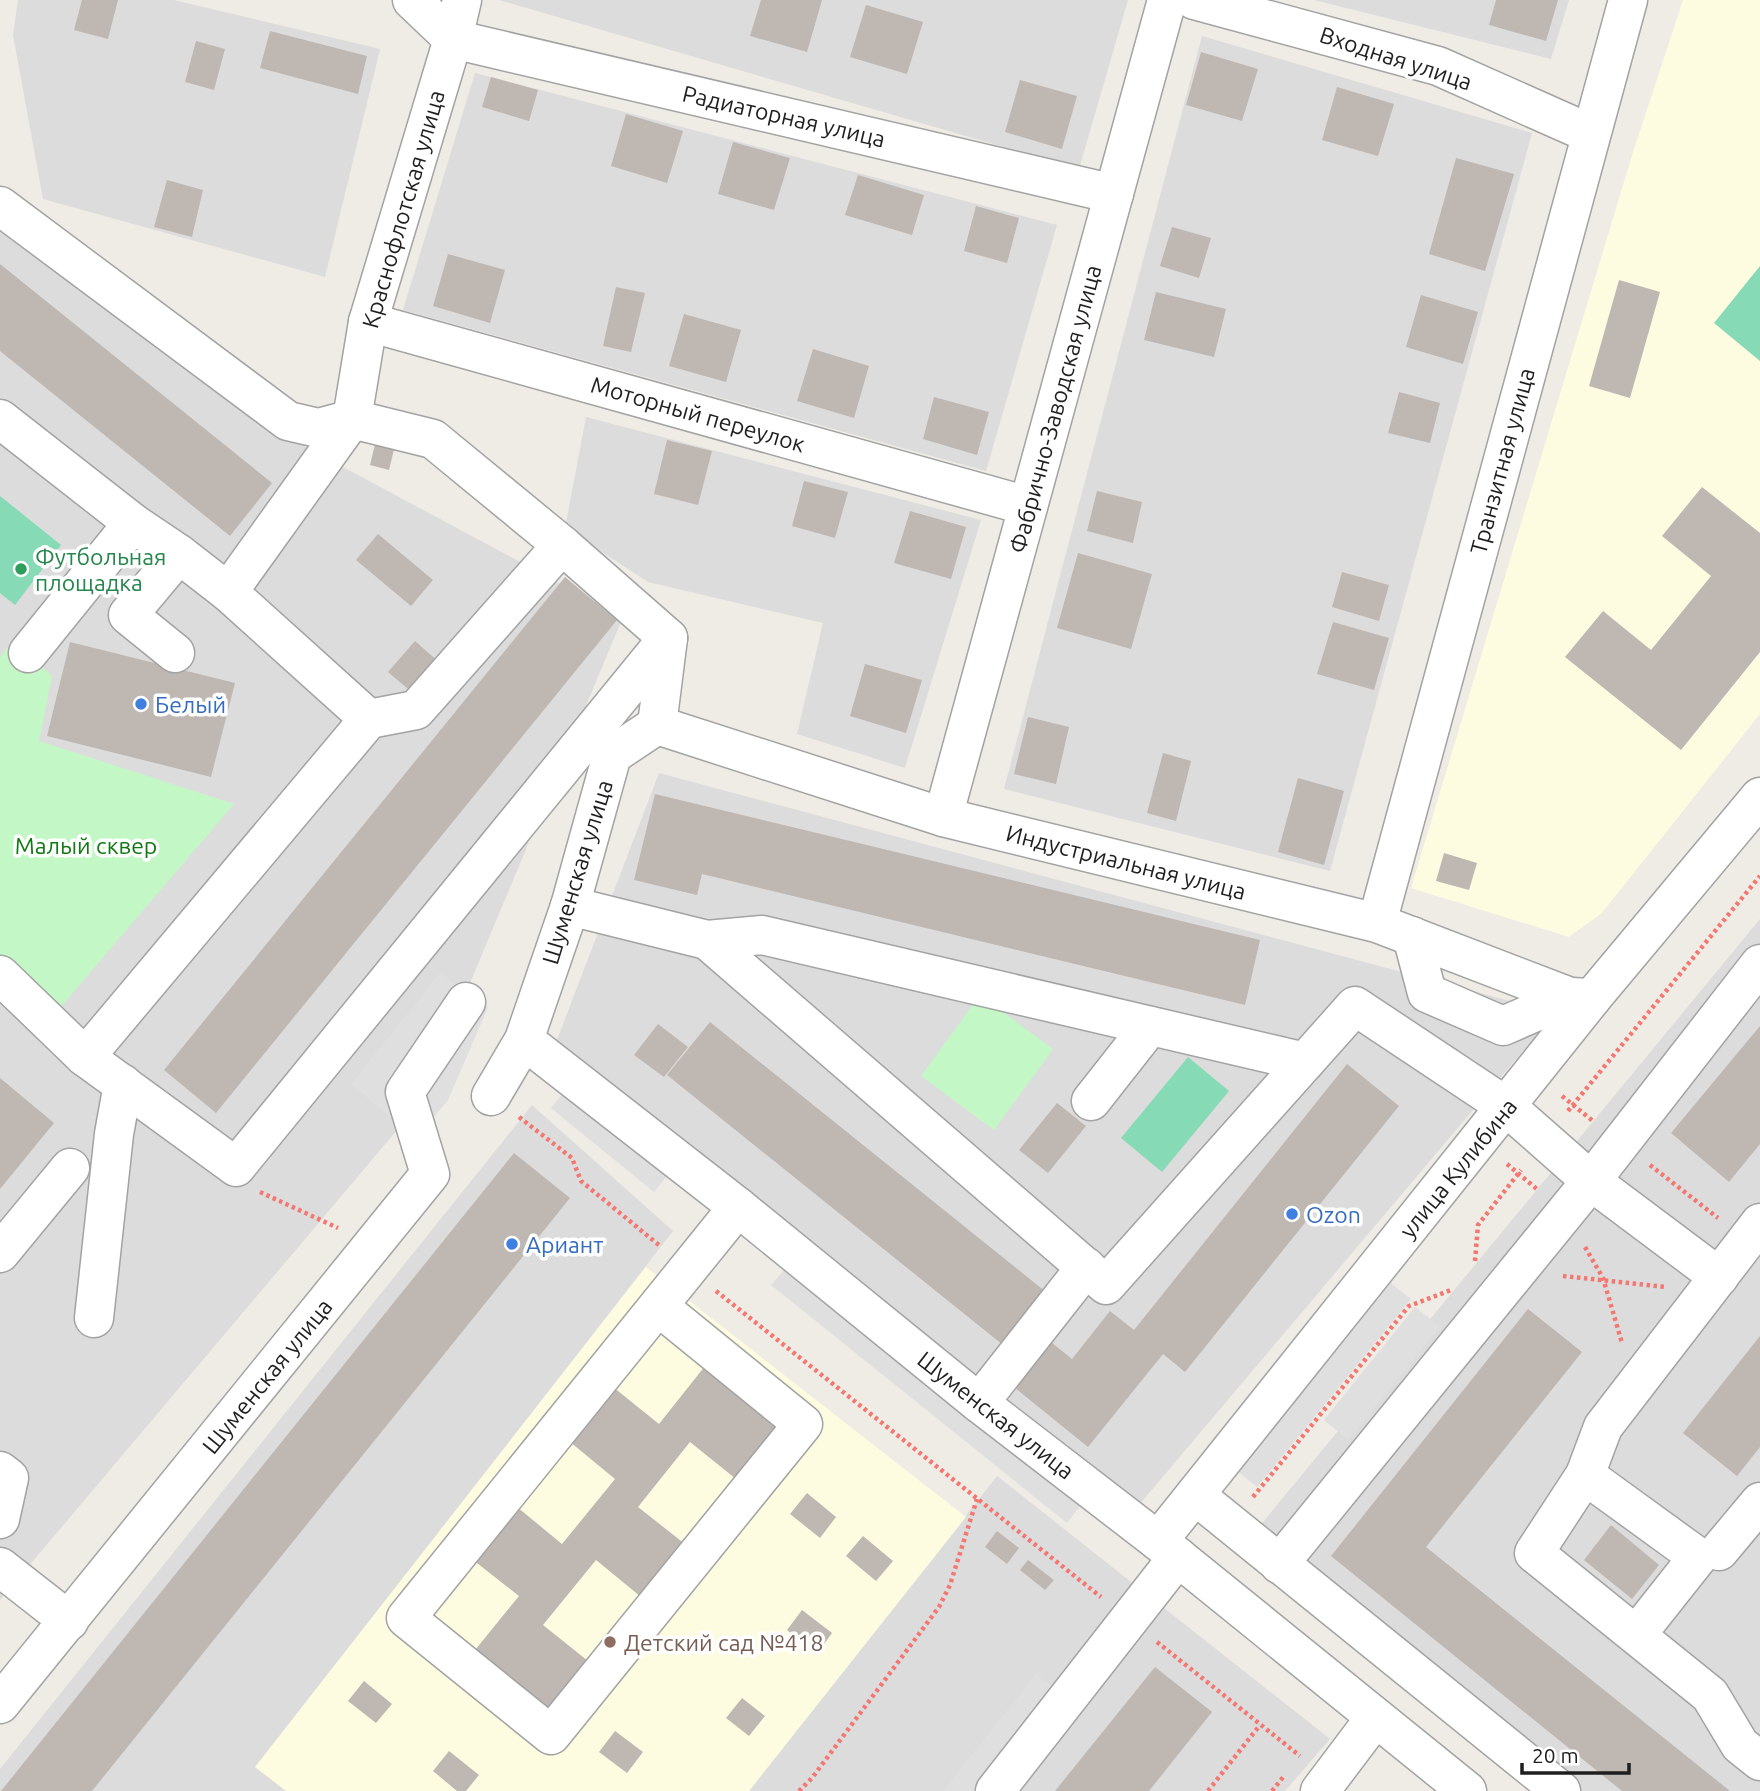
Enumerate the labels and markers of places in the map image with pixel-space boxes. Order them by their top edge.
place label: Футбольная площадка [35,544,167,595]
marker: Футбольная площадка [13,561,29,577]
place label: Белый [155,692,226,717]
marker: Белый [133,696,149,712]
place label: Ozon [1306,1202,1361,1227]
marker: Ozon [1284,1206,1300,1222]
place label: Ариант [526,1232,604,1257]
marker: Ариант [504,1236,520,1252]
place label: Детский сад №418 [624,1630,823,1655]
marker: Детский сад №418 [602,1634,618,1650]

